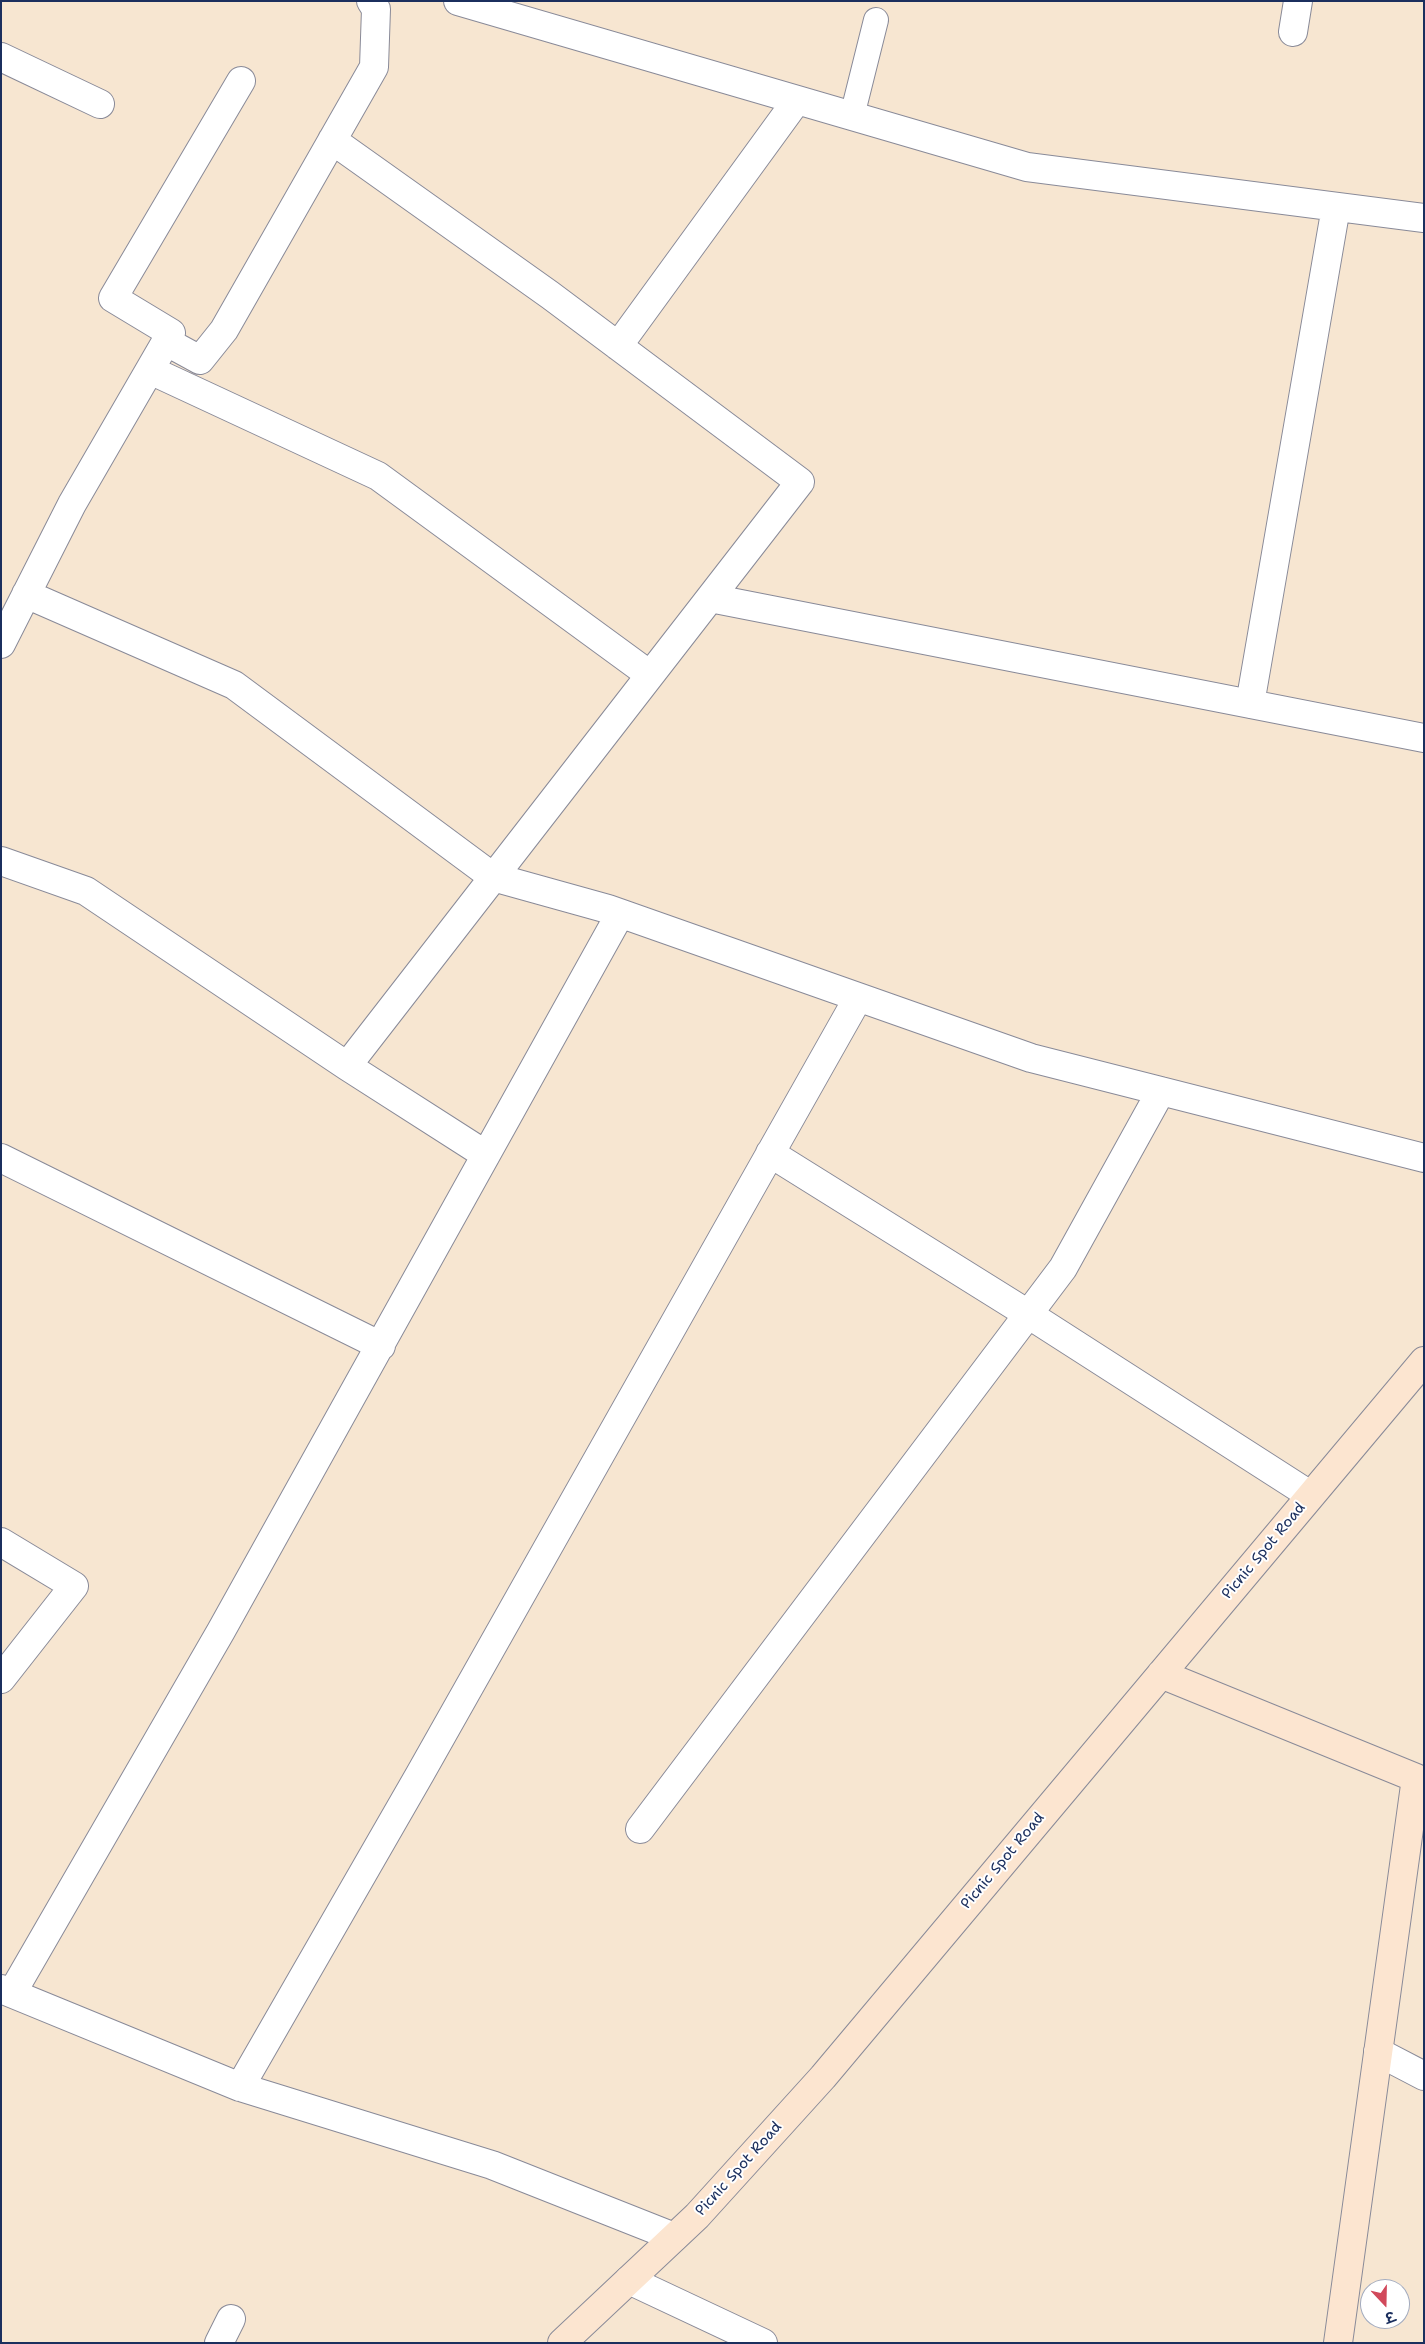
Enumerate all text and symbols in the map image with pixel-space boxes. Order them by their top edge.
street label: Picnic Spot Road [1218,1499,1310,1603]
street label: Picnic Spot Road [957,1809,1049,1913]
street label: Picnic Spot Road [692,2118,786,2220]
north arrow [1360,2279,1410,2329]
text: उ [1382,2307,1398,2327]

